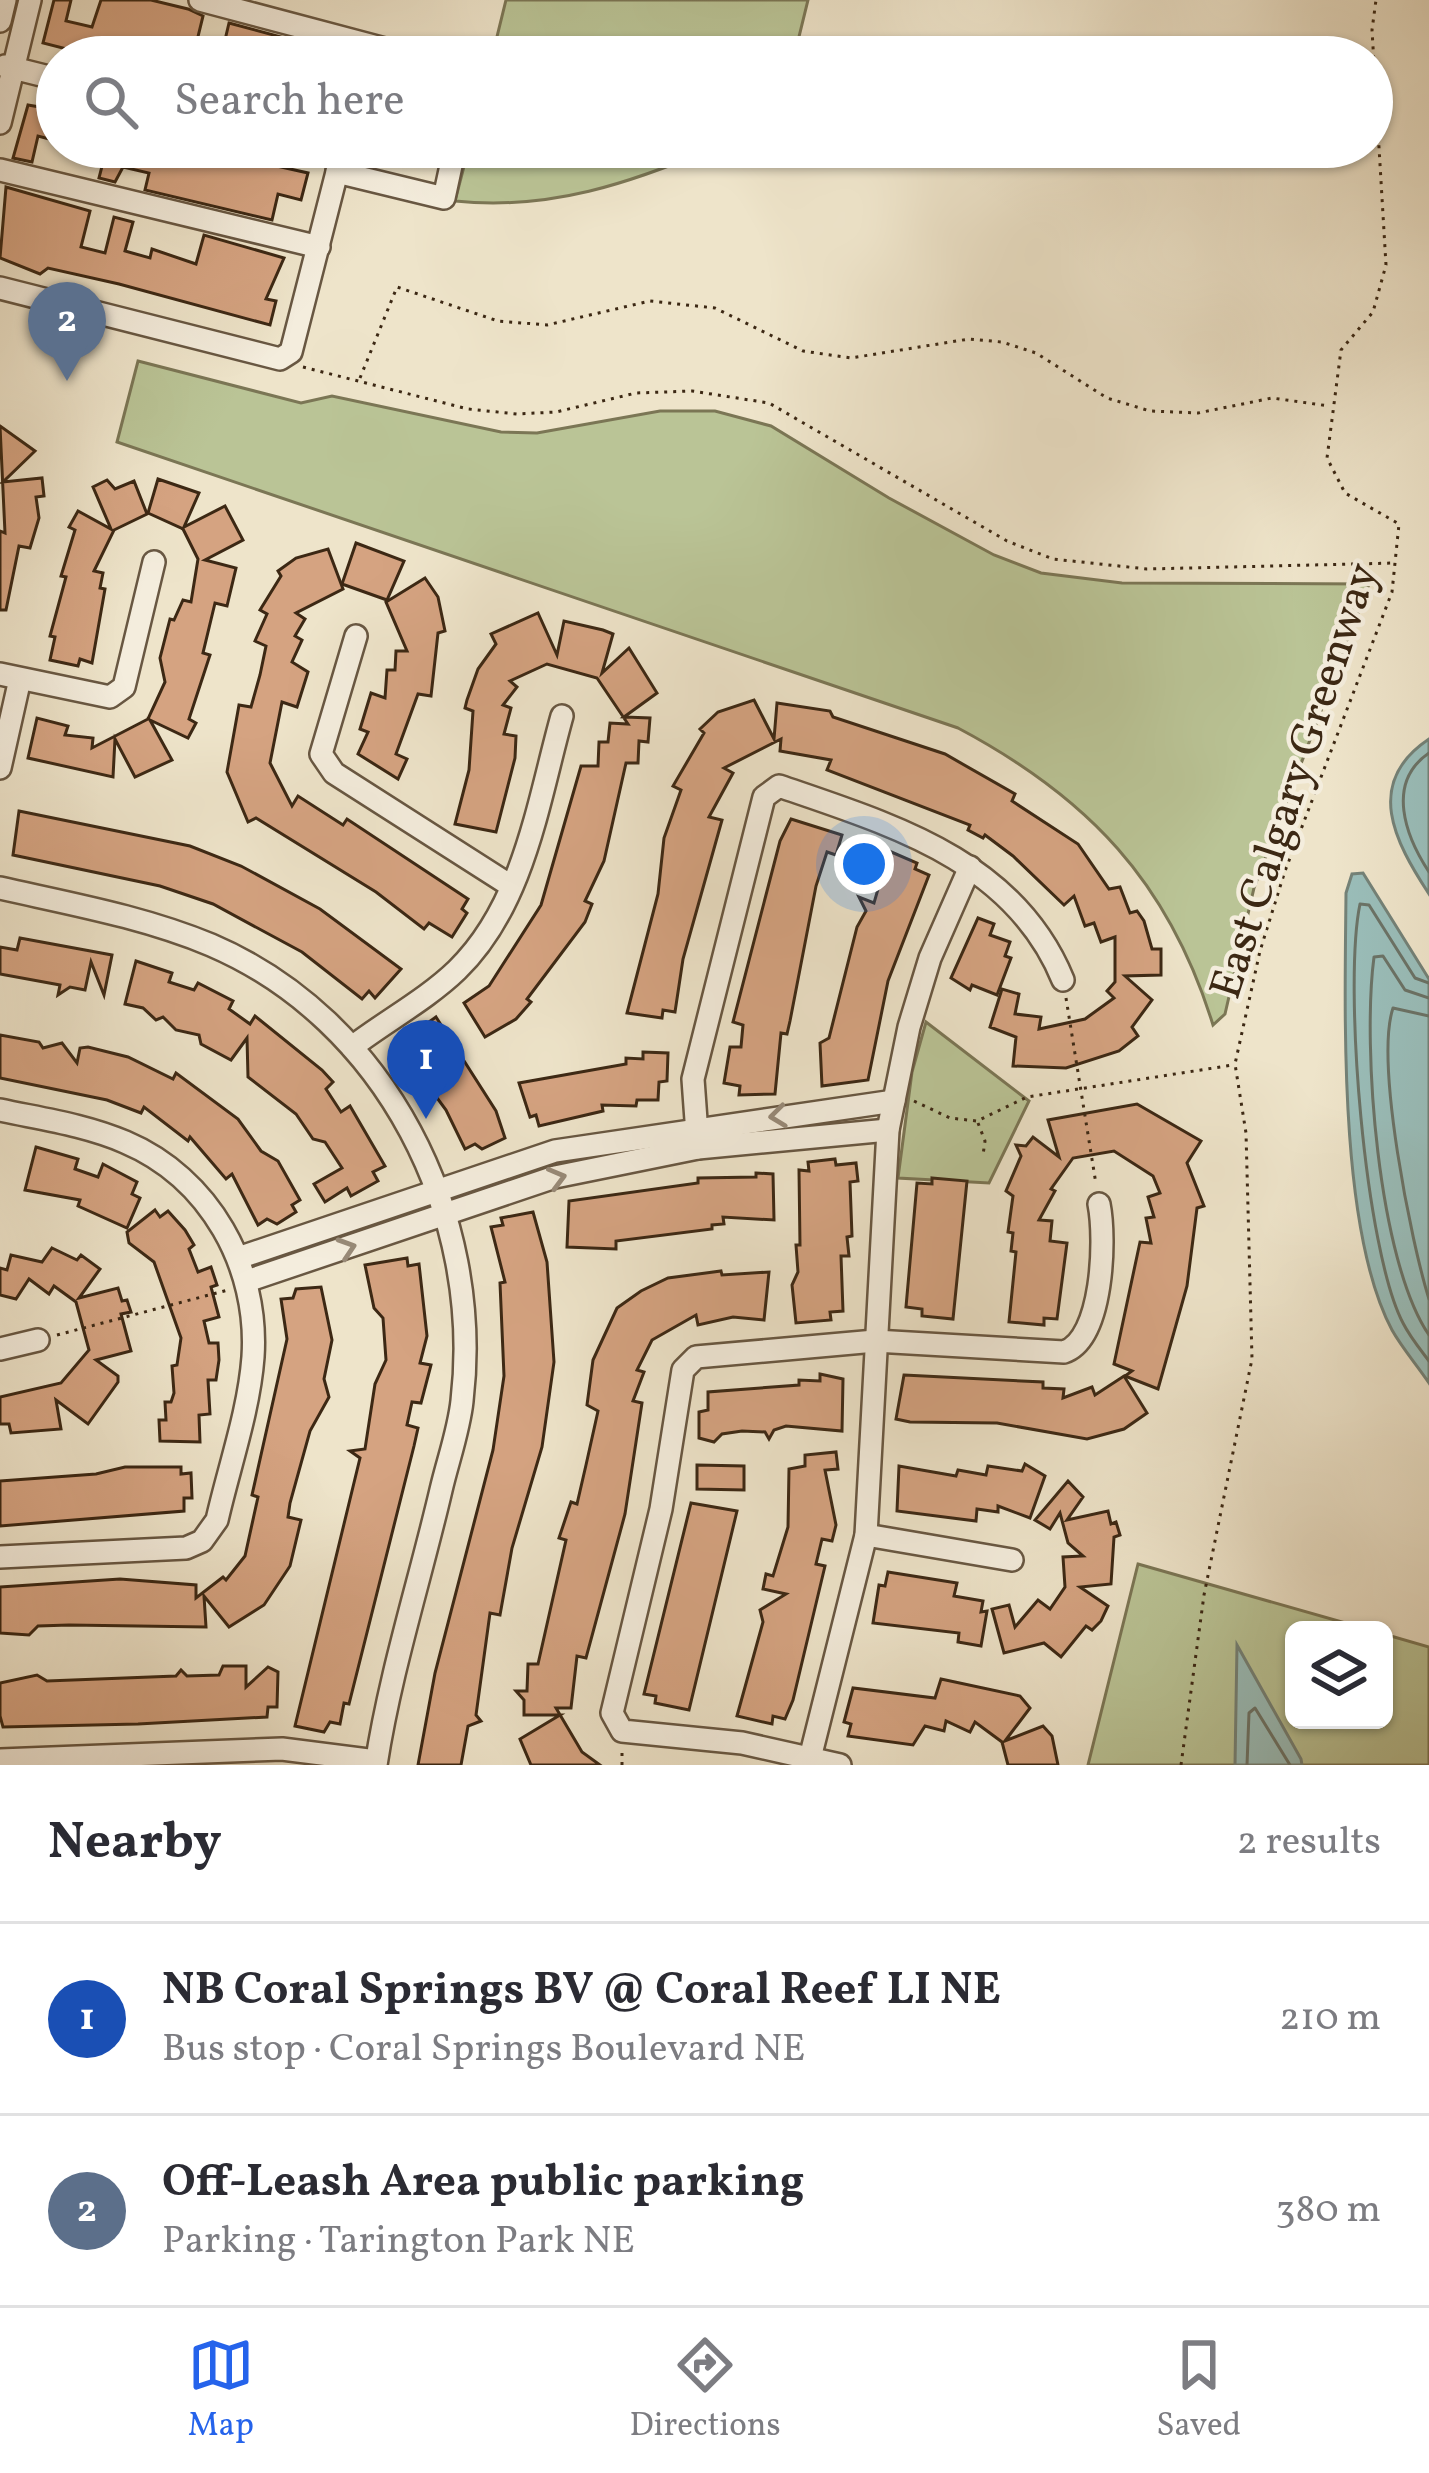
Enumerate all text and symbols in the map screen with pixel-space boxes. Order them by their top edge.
search box [36,36,1393,168]
icon: search [78,69,144,135]
text: Search here [174,71,405,134]
pin: 2 [28,282,106,381]
street label: East Calgary Greenway [1196,555,1396,1007]
your location [834,834,894,894]
pin: 1 [387,1020,465,1119]
one-way arrow [768,1103,787,1129]
one-way arrow [547,1167,567,1192]
one-way arrow [336,1238,357,1263]
map controls [1285,1621,1393,1729]
button: layers [1285,1621,1393,1729]
text: Nearby [48,1808,222,1879]
text: 2 results [1237,1816,1381,1870]
text: NB Coral Springs BV @ Coral Reef LI NE [162,1960,1001,2023]
text: 1 [79,1992,95,2046]
text: 210 m [1279,1992,1381,2046]
text: Bus stop · Coral Springs Boulevard NE [162,2023,806,2077]
text: Off-Leash Area public parking [162,2152,805,2215]
text: 2 [77,2184,97,2238]
text: 380 m [1275,2184,1381,2238]
text: Parking · Tarington Park NE [162,2215,635,2269]
tab: Map [188,2332,254,2450]
tab: Directions [629,2332,781,2450]
tab: Saved [1156,2332,1241,2450]

